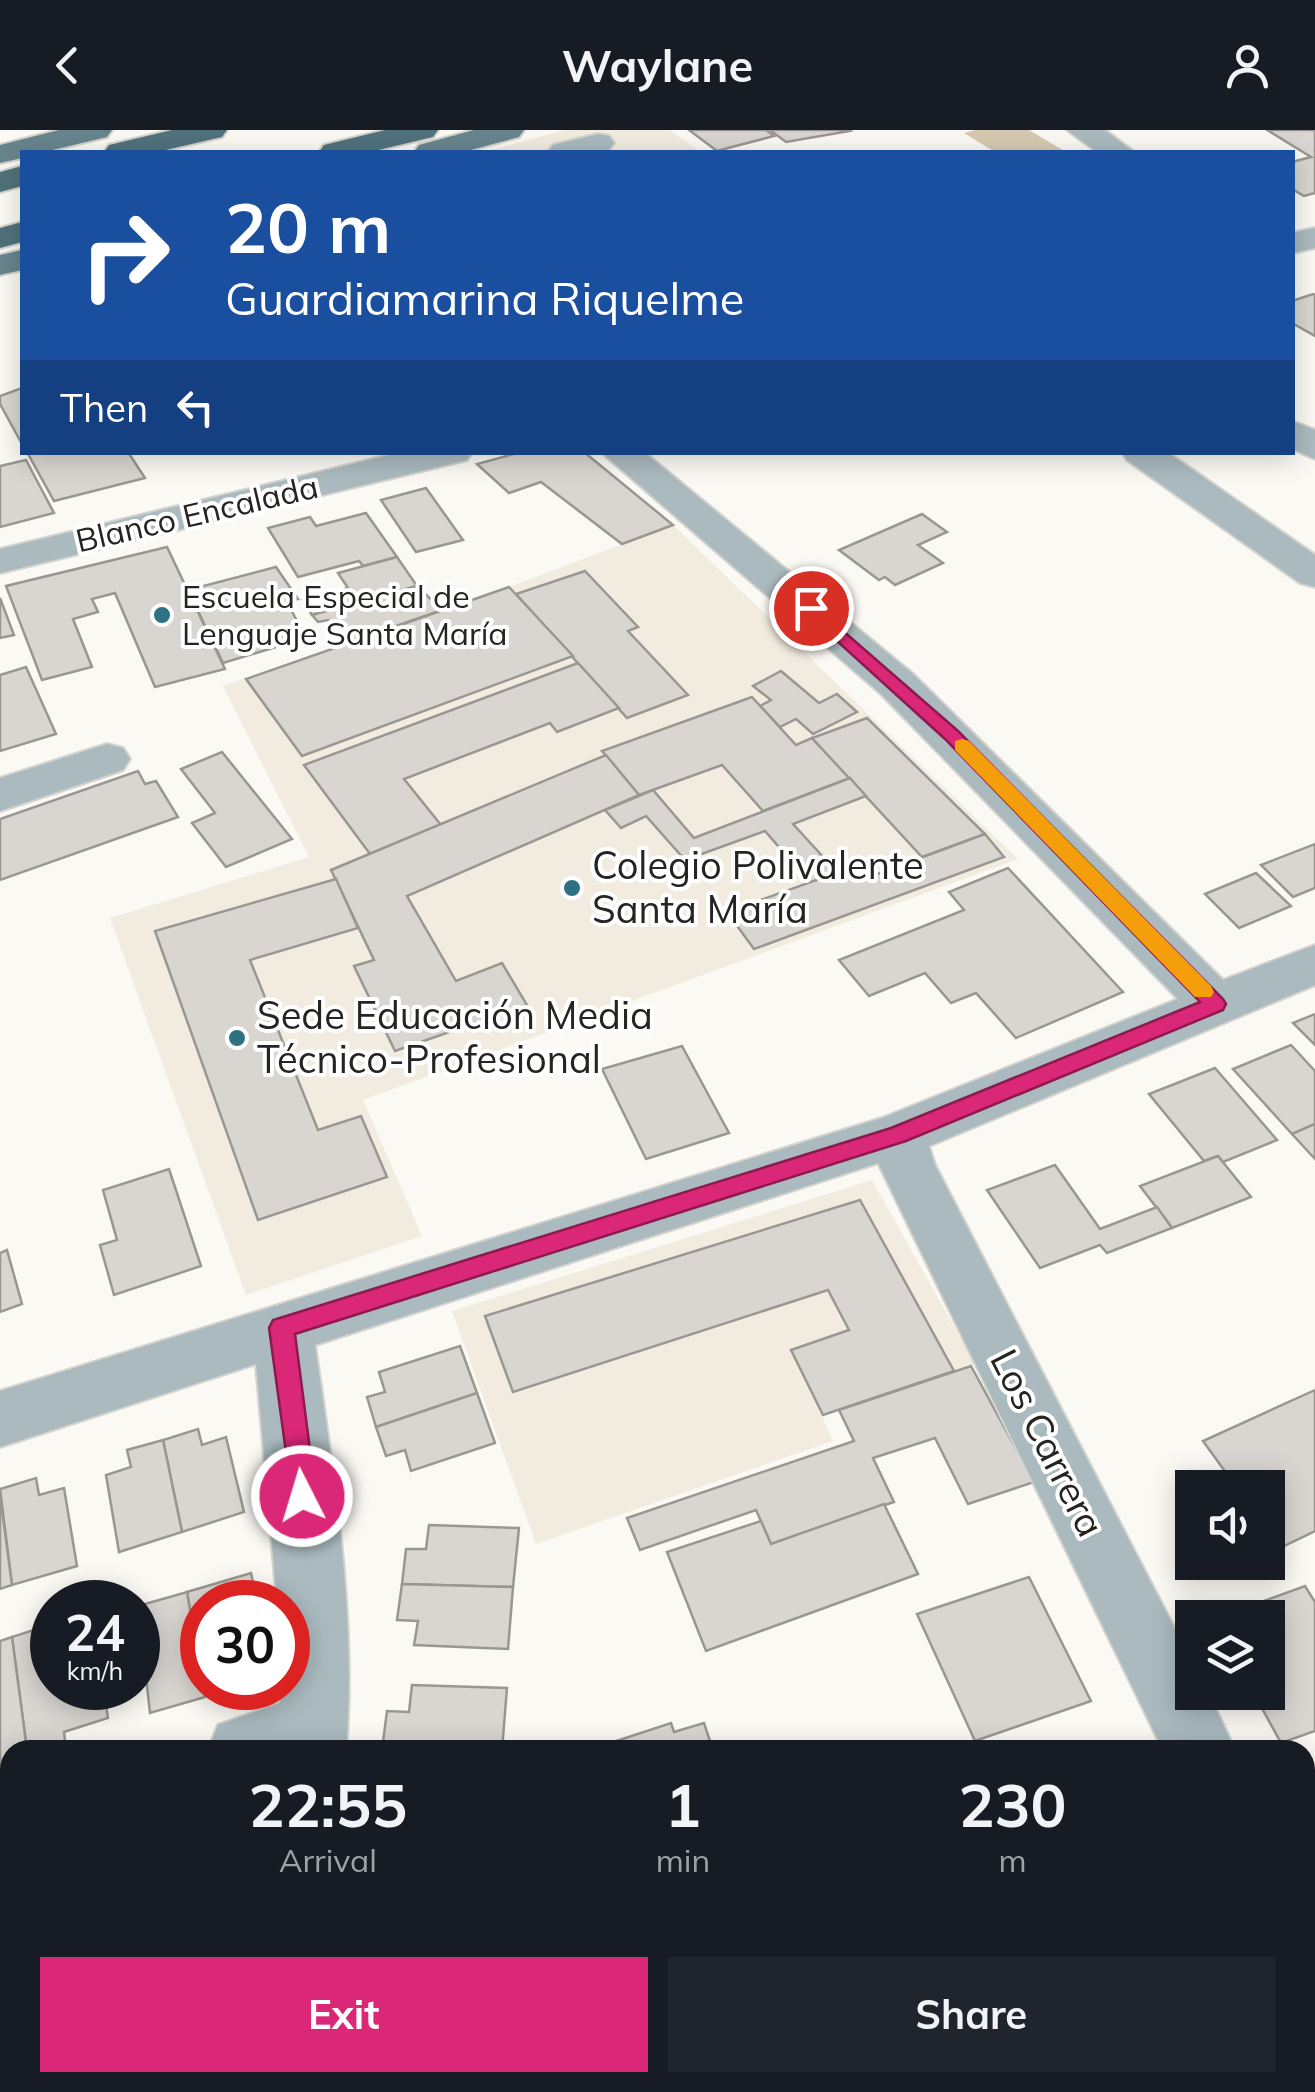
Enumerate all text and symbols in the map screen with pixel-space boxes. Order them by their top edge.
text: Waylane [562,37,753,93]
icon: back [40,38,95,93]
icon: person [1220,38,1275,93]
text: 20 m [225,183,391,271]
icon: right [60,190,190,320]
text: Guardiamarina Riquelme [225,270,744,326]
icon: left [168,380,223,435]
text: Then [60,384,148,432]
street label: Blanco Encalada [72,466,322,560]
pin [769,566,854,651]
place label: Escuela Especial de Lenguaje Santa María [182,576,508,653]
icon: arrive [784,581,839,636]
marker: Escuela Especial de Lenguaje Santa María [151,604,173,626]
place label: Colegio Polivalente Santa María [592,841,924,933]
marker: Colegio Polivalente Santa María [561,877,583,899]
place label: Sede Educación Media Técnico-Profesional [257,991,653,1083]
marker: Sede Educación Media Técnico-Profesional [226,1027,248,1049]
street label: Los Carrera [980,1341,1115,1544]
position arrow [250,1444,354,1548]
map controls [1175,1470,1285,1710]
button: sound [1175,1470,1285,1580]
speed limit sign: 30 [180,1580,310,1710]
button: layers [1175,1600,1285,1710]
text: 24 [65,1601,125,1664]
text: km/h [67,1655,123,1686]
text: 22:55 [248,1767,407,1842]
text: 1 [665,1767,701,1842]
text: 230 [959,1767,1067,1842]
text: Arrival [279,1840,377,1880]
text: min [656,1840,710,1880]
text: m [999,1840,1027,1880]
button: Exit [40,1957,648,2072]
button: Share [668,1957,1275,2072]

